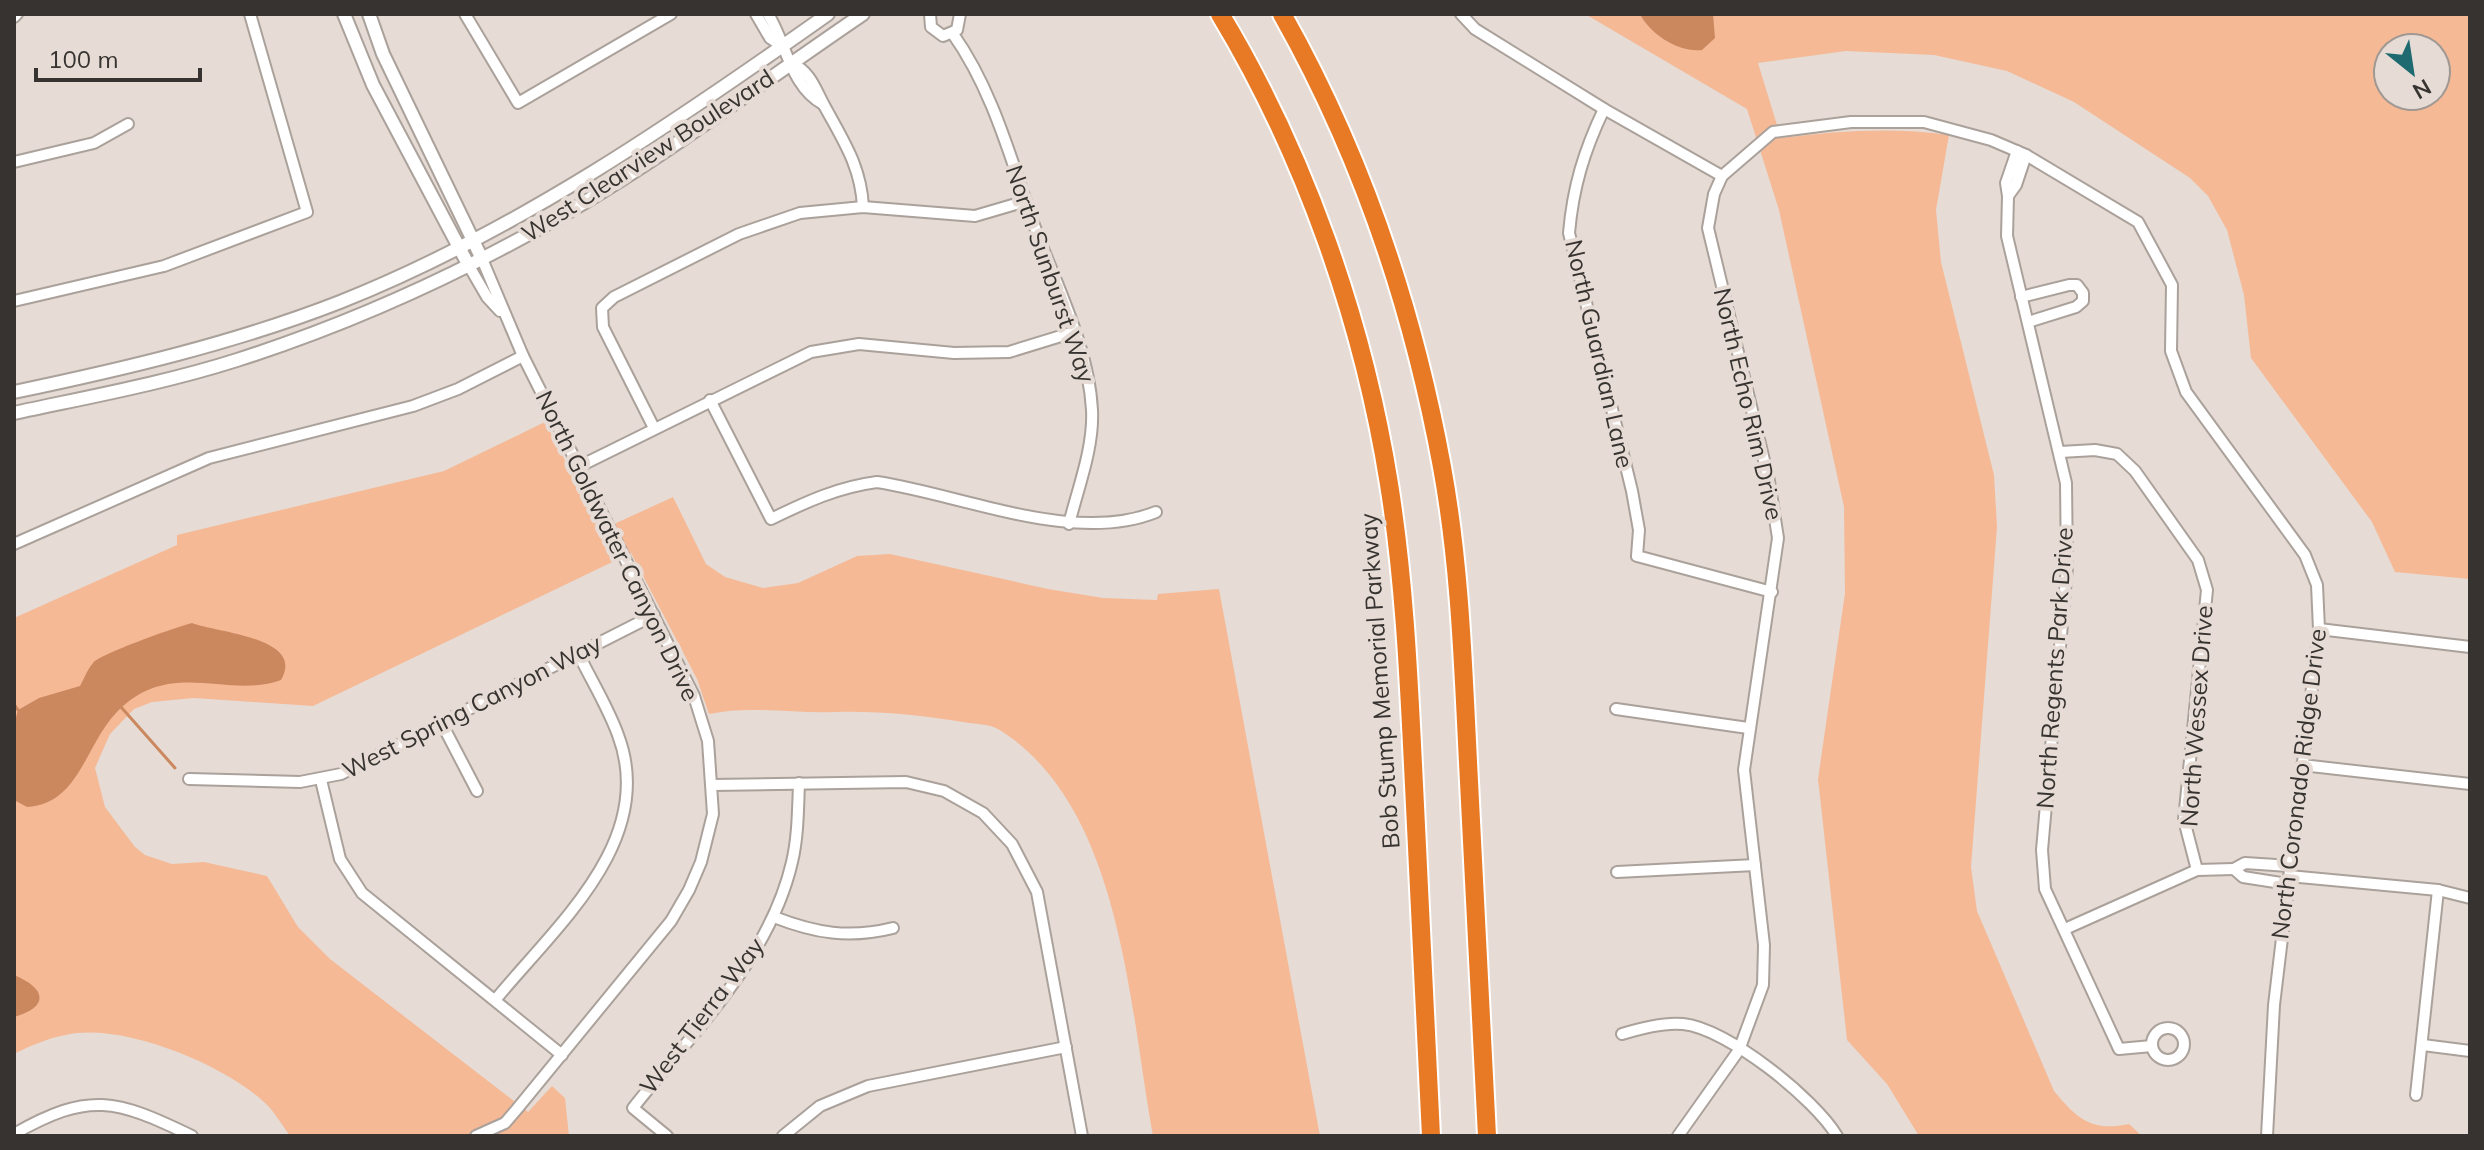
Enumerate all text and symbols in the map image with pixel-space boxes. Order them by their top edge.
scale bar [36,32,200,82]
north arrow [2372,32,2452,112]
text: 100 m [48,44,119,74]
street label: West Clearview Boulevard [516,62,779,248]
text: N [2408,73,2436,106]
street label: North Sunburst Way [1000,161,1102,387]
street label: North Guardian Lane [1559,237,1641,471]
street label: North Echo Rim Drive [1708,285,1790,523]
street label: North Goldwater Canyon Drive [530,386,706,706]
street label: Bob Stump Memorial Parkway [1352,512,1406,850]
street label: North Regents Park Drive [2029,526,2079,810]
street label: North Wessex Drive [2173,604,2219,828]
street label: North Coronado Ridge Drive [2264,627,2332,941]
street label: West Spring Canyon Way [337,628,606,785]
street label: West Tierra Way [633,931,770,1100]

